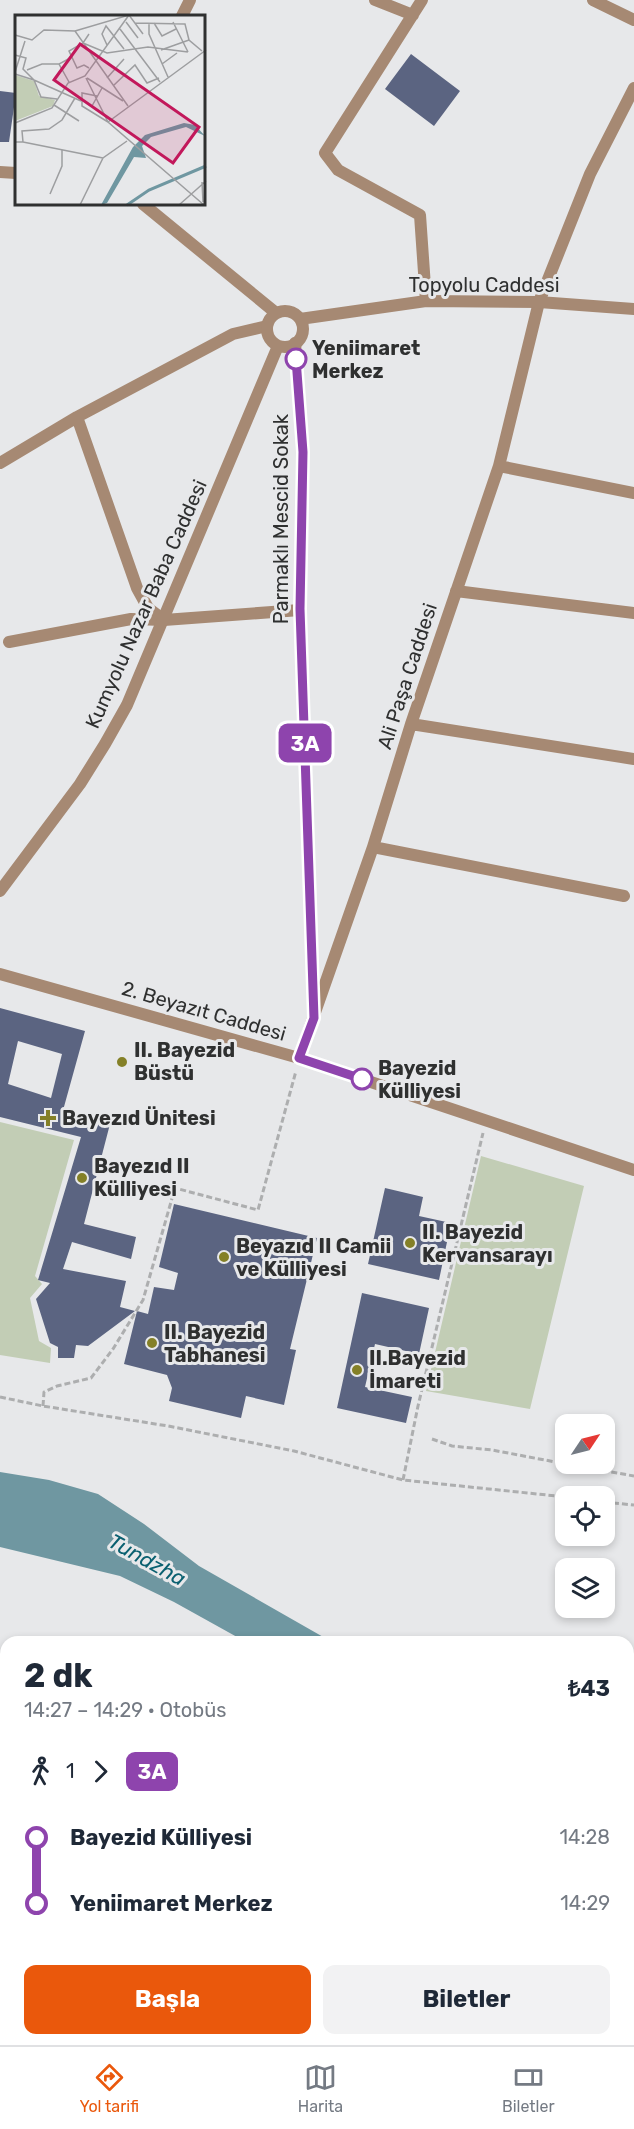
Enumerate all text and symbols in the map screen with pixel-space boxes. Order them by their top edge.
inset map [15,15,206,206]
street label: Topyolu Caddesi [408,273,560,297]
place label: Yeniimaret Merkez [312,336,420,383]
marker: Yeniimaret Merkez [285,348,307,370]
street label: Parmaklı Mescid Sokak [269,413,293,624]
street label: Kumyolu Nazar Baba Caddesi [80,476,212,732]
street label: Ali Paşa Caddesi [372,600,442,752]
line badge: 3A [278,724,332,762]
text: 3A [291,731,319,756]
street label: 2. Beyazıt Caddesi [119,976,289,1046]
place label: II. Bayezid Büstü [134,1038,235,1085]
marker: II. Bayezid Büstü [115,1055,129,1069]
place label: Bayezid Külliyesi [378,1056,461,1103]
marker: Bayezid Külliyesi [351,1068,373,1090]
place label: Bayezıd Ünitesi [62,1106,216,1130]
marker: Bayezıd Ünitesi [39,1109,57,1127]
place label: Bayezıd II Külliyesi [94,1154,190,1201]
marker: Bayezıd II Külliyesi [75,1171,89,1185]
place label: II. Bayezid Kervansarayı [422,1220,553,1267]
place label: Beyazıd II Camii ve Külliyesi [236,1234,391,1281]
marker: II. Bayezid Kervansarayı [403,1236,417,1250]
marker: Beyazıd II Camii ve Külliyesi [217,1250,231,1264]
place label: II. Bayezid Tabhanesi [164,1320,266,1367]
marker: II. Bayezid Tabhanesi [145,1336,159,1350]
place label: II.Bayezid İmareti [369,1346,466,1393]
marker: II.Bayezid İmareti [350,1363,364,1377]
north arrow [555,1414,615,1474]
map controls [555,1414,615,1618]
button: locate [555,1486,615,1546]
water label: Tundzha [104,1528,190,1591]
button: layers [555,1558,615,1618]
text: 2 dk [24,1656,93,1695]
text: ₺43 [568,1675,610,1702]
text: 14:27 – 14:29 · Otobüs [24,1698,226,1722]
icon: walk [24,1755,57,1788]
icon: forward [84,1755,117,1788]
text: 1 [66,1759,75,1783]
text: 3A [138,1759,166,1784]
text: Bayezid Külliyesi [70,1824,252,1851]
text: 14:28 [559,1825,610,1849]
text: Yeniimaret Merkez [70,1890,273,1917]
text: 14:29 [560,1891,610,1915]
button: Başla [24,1965,311,2034]
button: Biletler [323,1965,610,2034]
tab: Yol tarifi [79,2061,139,2116]
tab: Harita [298,2061,343,2116]
tab: Biletler [502,2061,555,2116]

